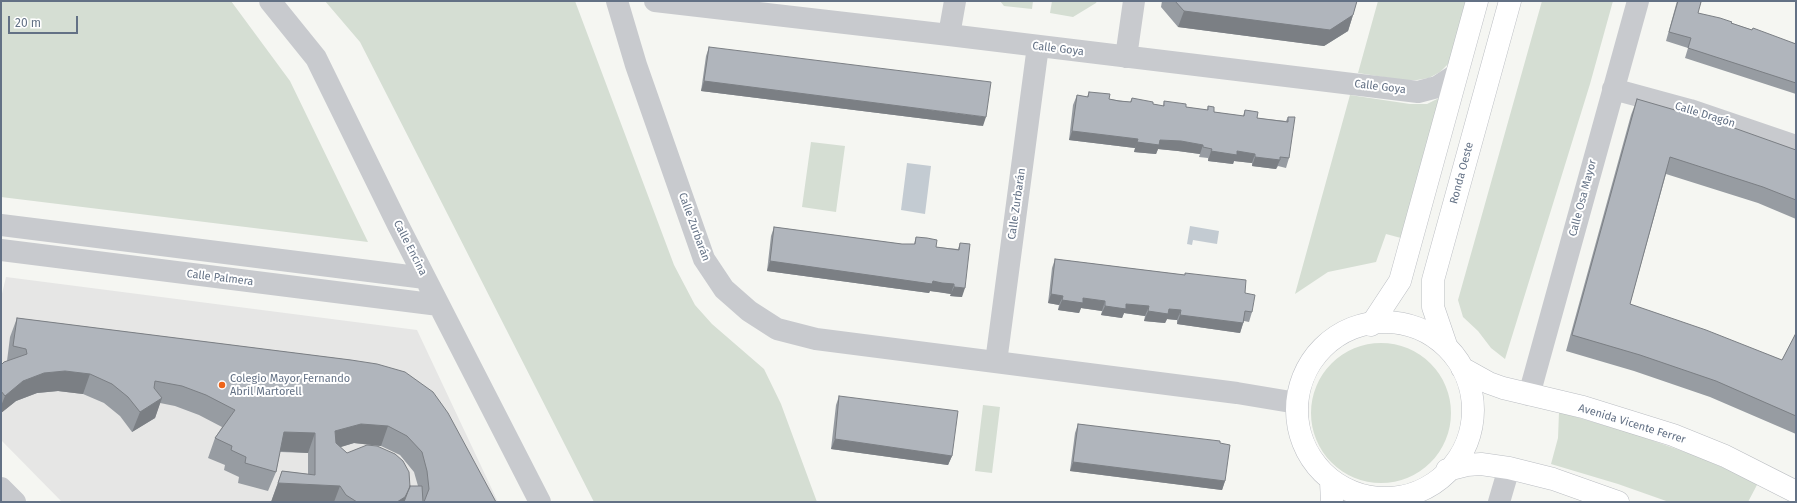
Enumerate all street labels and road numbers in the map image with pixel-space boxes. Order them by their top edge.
street label: Calle Goya [1032,39,1084,59]
street label: Calle Goya [1354,77,1406,97]
street label: Calle Dragón [1673,100,1737,130]
street label: Ronda Oeste [1447,141,1477,205]
street label: Calle Osa Mayor [1566,158,1600,238]
street label: Calle Zurbarán [1005,167,1029,241]
street label: Calle Zurbarán [675,191,713,263]
street label: Calle Encina [390,218,430,278]
street label: Calle Palmera [186,267,254,289]
street label: Avenida Vicente Ferrer [1577,401,1687,447]

